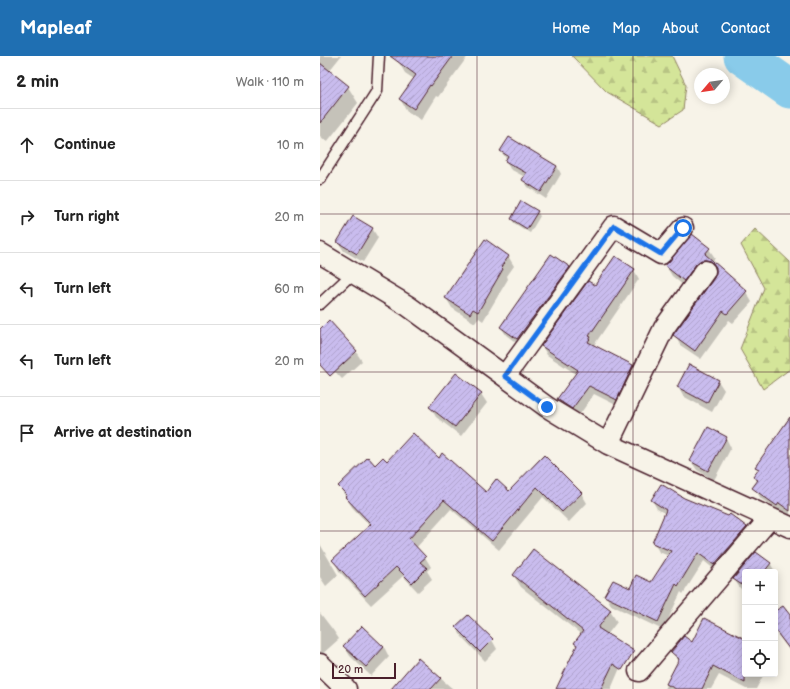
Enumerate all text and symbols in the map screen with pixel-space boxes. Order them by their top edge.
text: Mapleaf [20,17,92,40]
text: Home [552,20,590,37]
text: Map [612,20,640,37]
text: About [662,20,699,37]
text: Contact [721,20,770,37]
north arrow [694,68,730,104]
text: 2 min [16,72,59,92]
text: Walk · 110 m [236,74,304,90]
icon: ahead [16,134,38,156]
text: Continue [54,135,116,154]
text: 10 m [277,137,304,153]
icon: right [16,206,38,228]
text: Turn right [54,207,119,226]
text: 20 m [274,209,304,225]
route start [674,219,692,237]
icon: left [16,278,38,300]
text: Turn left [54,279,111,298]
text: 60 m [274,281,304,297]
icon: left [16,350,38,372]
text: Turn left [54,351,111,370]
text: 20 m [274,353,304,369]
route end [538,398,556,416]
icon: arrive [16,422,38,444]
text: Arrive at destination [54,423,192,442]
map controls [742,569,778,677]
button: + [742,569,778,605]
button: − [742,605,778,641]
button: locate [742,641,778,677]
scale bar [332,661,396,680]
text: 20 m [338,663,363,676]

